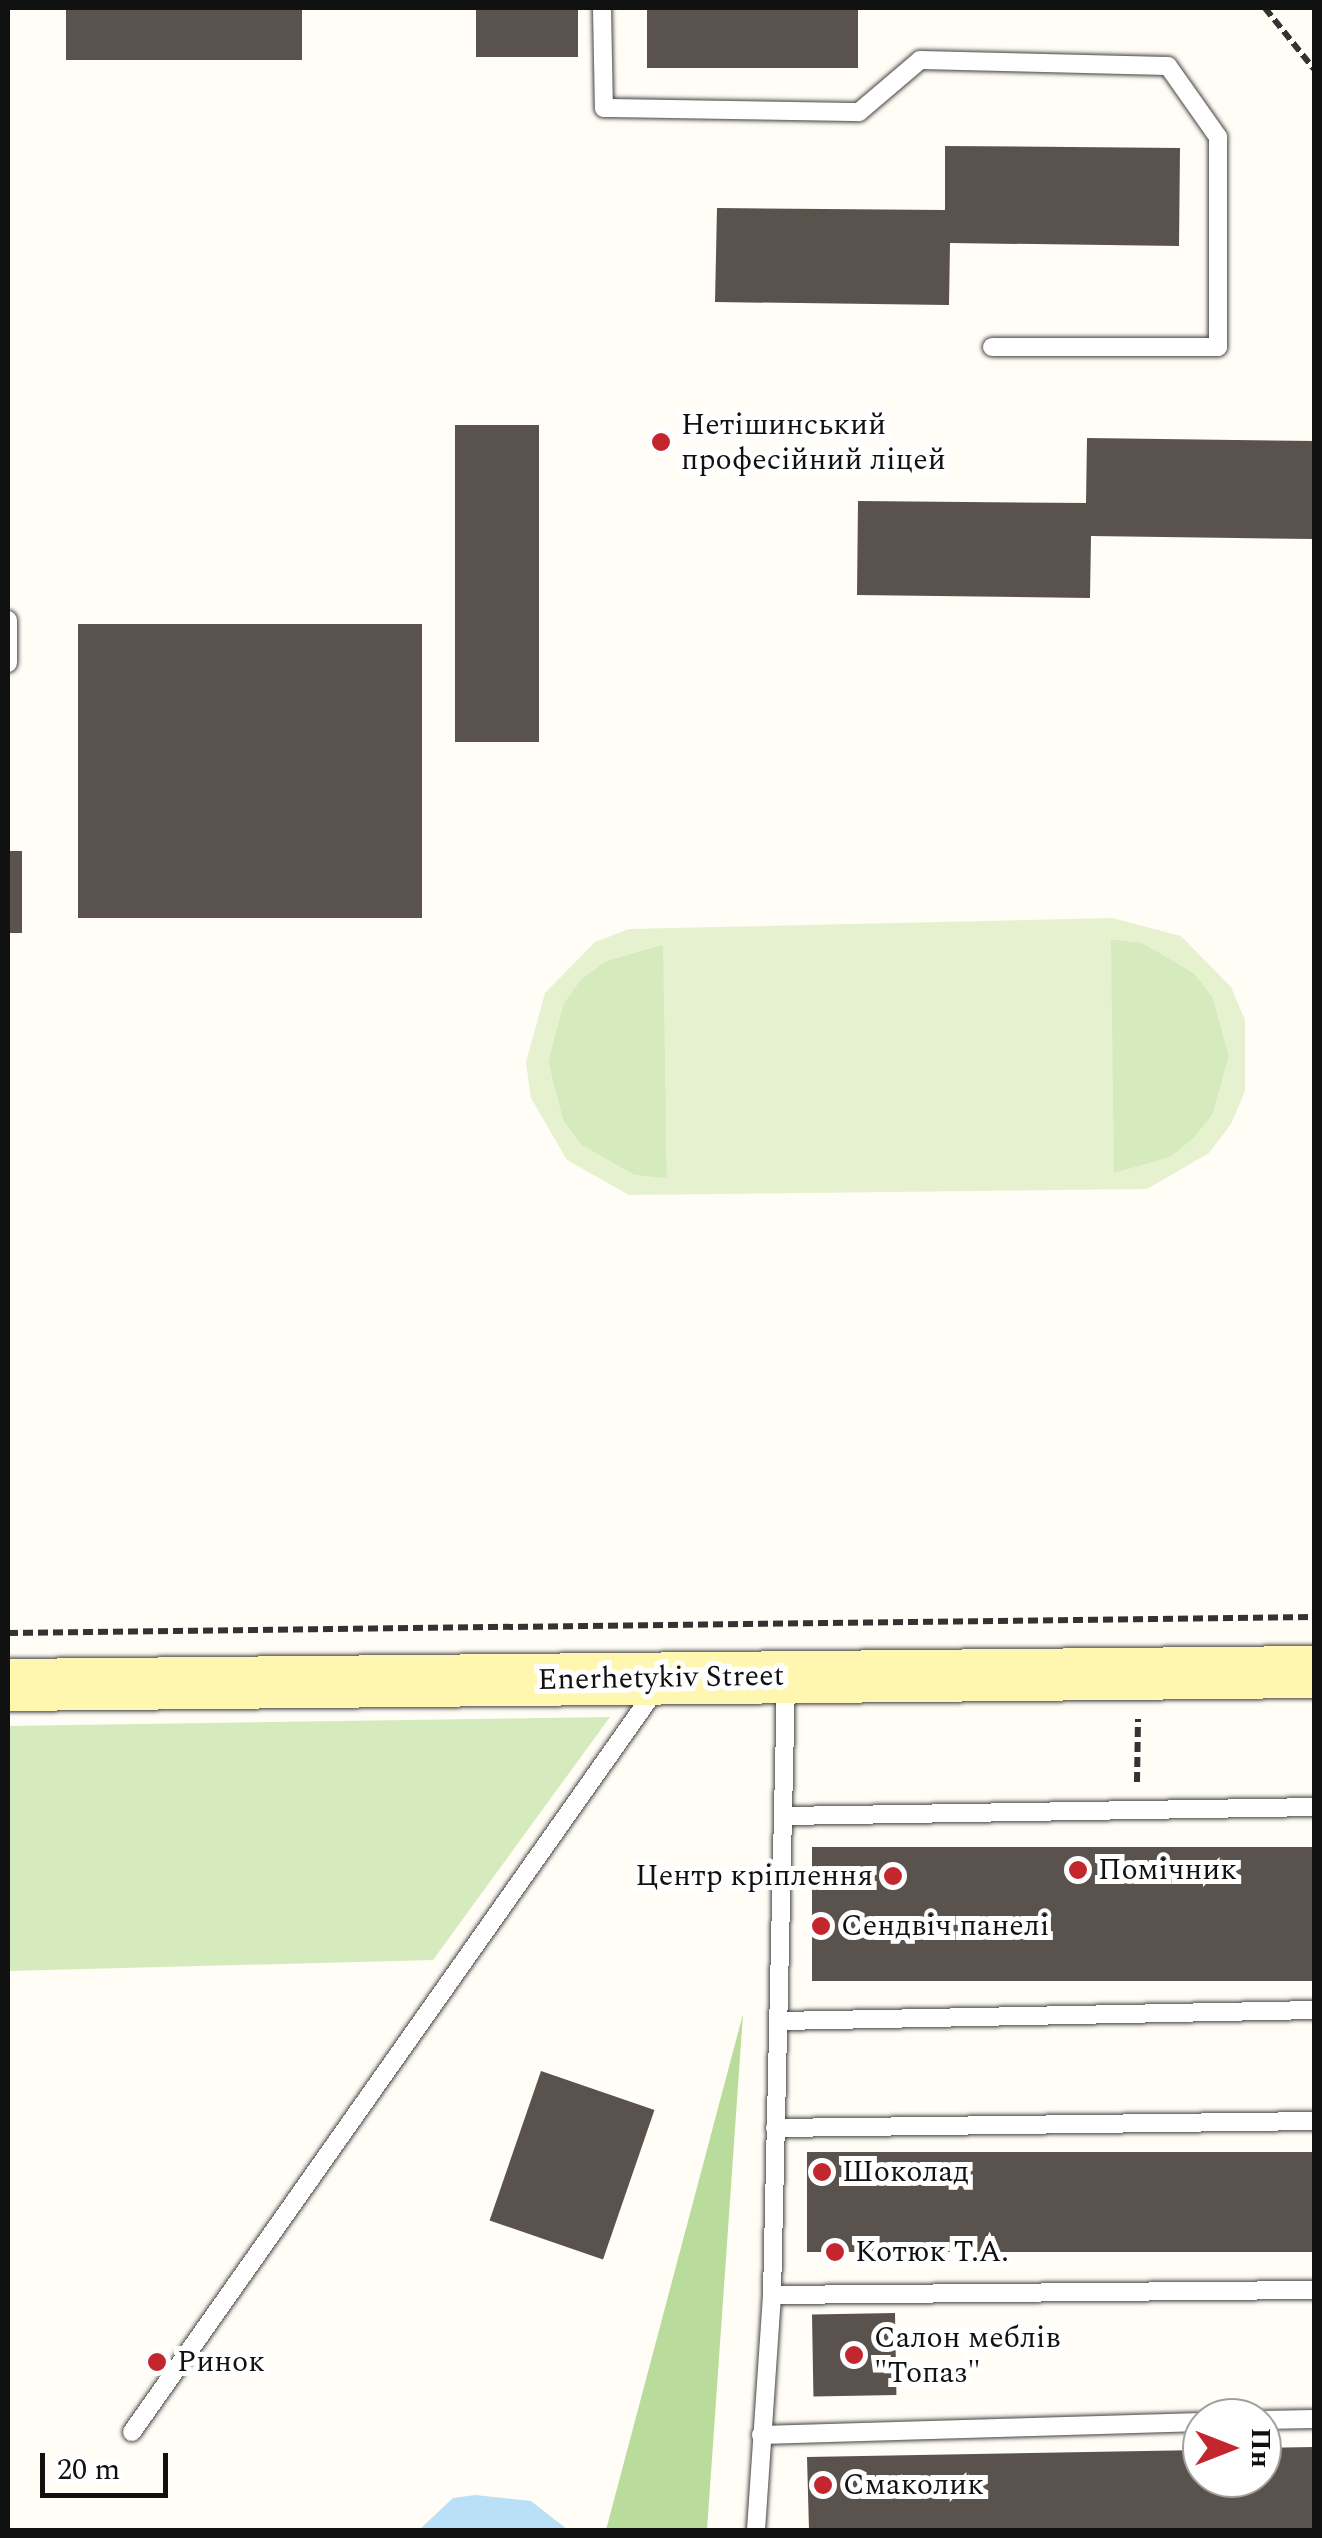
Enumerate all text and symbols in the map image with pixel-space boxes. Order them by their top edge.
place label: Нетішинський професійний ліцей [681,407,946,478]
marker: Нетішинський професійний ліцей [650,431,672,453]
street label: Enerhetykiv Street [537,1658,785,1698]
place label: Помічник [1098,1852,1237,1888]
place label: Центр кріплення [635,1858,873,1894]
marker: Помічник [1067,1859,1089,1881]
marker: Центр кріплення [882,1865,904,1887]
place label: Сендвіч панелі [841,1908,1049,1944]
marker: Сендвіч панелі [810,1915,832,1937]
place label: Шоколад [842,2154,969,2190]
marker: Шоколад [811,2161,833,2183]
place label: Котюк Т.А. [855,2234,1009,2270]
marker: Котюк Т.А. [824,2241,846,2263]
place label: Салон меблів "Топаз" [874,2320,1060,2390]
place label: Ринок [177,2344,265,2380]
marker: Салон меблів "Топаз" [843,2344,865,2366]
marker: Ринок [146,2351,168,2373]
north arrow [1182,2398,1282,2498]
text: Пн [1239,2428,1282,2468]
scale bar [45,2433,172,2495]
text: 20 m [57,2447,120,2493]
place label: Смаколик [843,2467,984,2503]
marker: Смаколик [812,2474,834,2496]

